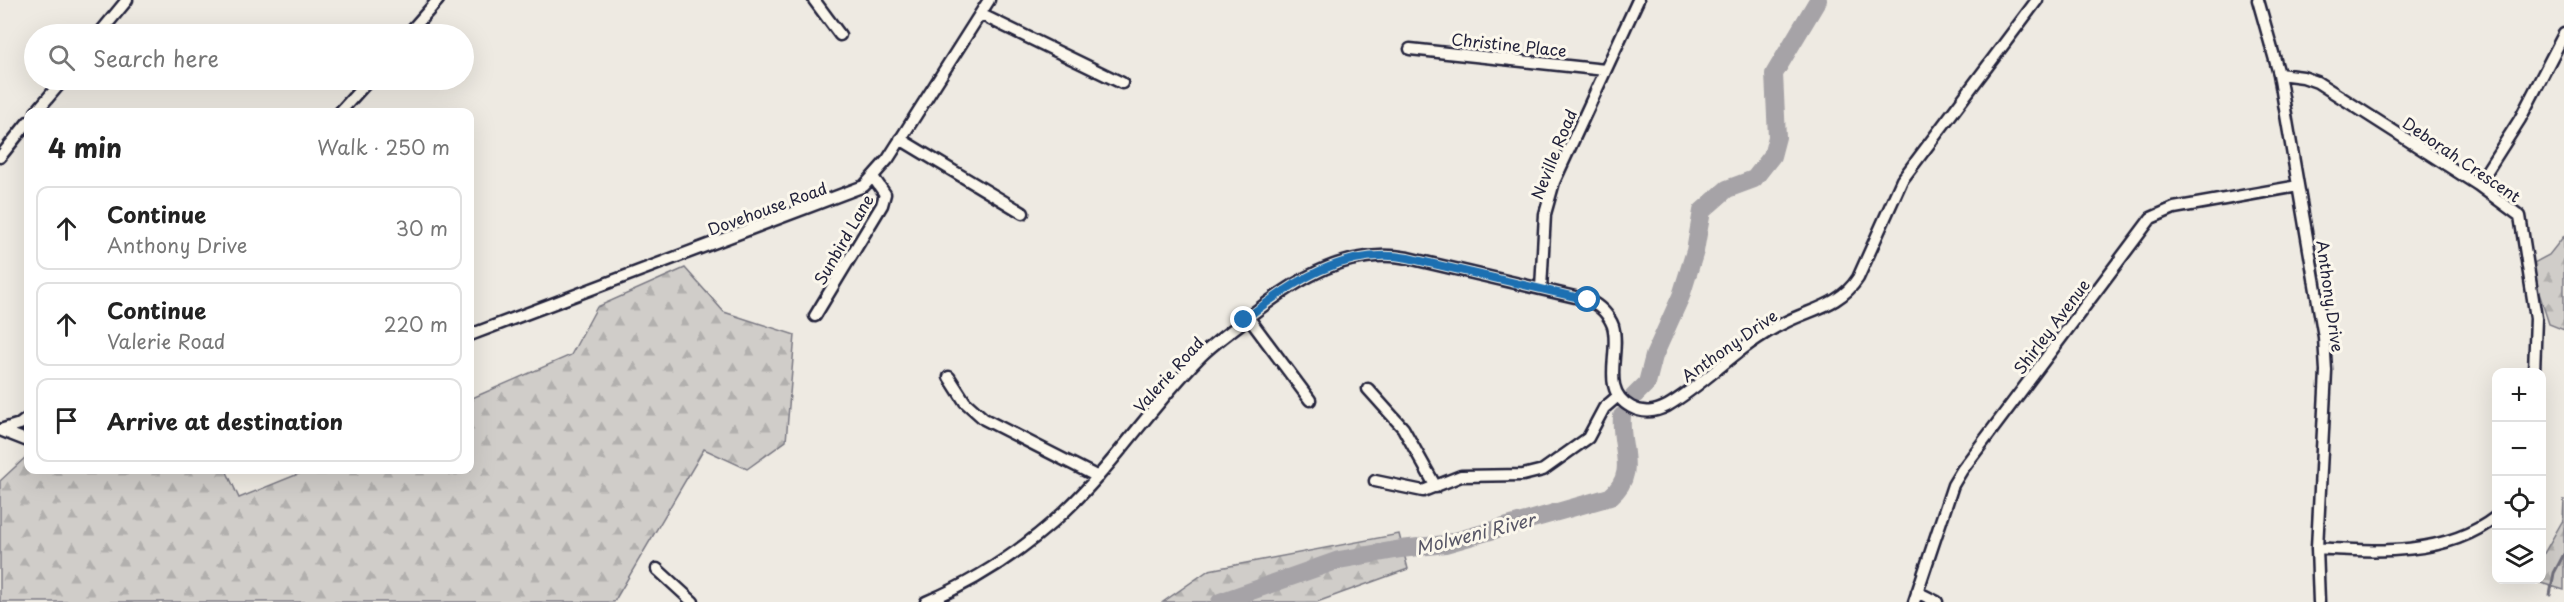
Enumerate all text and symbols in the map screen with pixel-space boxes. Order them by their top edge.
search box [24,24,474,90]
street label: Christine Place [1450,26,1568,62]
icon: search [45,41,78,74]
text: Search here [93,41,219,74]
street label: Neville Road [1524,105,1582,203]
street label: Deborah Crescent [2398,111,2526,208]
text: 4 min [48,128,122,167]
text: Walk · 250 m [317,132,450,162]
street label: Dovehouse Road [704,175,830,241]
street label: Sunbird Lane [807,189,879,289]
text: Continue [107,197,206,230]
icon: ahead [50,212,83,245]
text: 30 m [395,213,448,243]
text: Anthony Drive [107,230,247,260]
street label: Anthony Drive [2311,239,2351,353]
street label: Shirley Avenue [2007,273,2095,379]
route start [1574,286,1600,312]
text: Continue [107,293,206,326]
street label: Anthony Drive [1676,303,1782,387]
route end [1230,306,1256,332]
icon: ahead [50,308,83,341]
text: 220 m [384,309,448,339]
text: Valerie Road [107,326,226,356]
street label: Valerie Road [1127,331,1209,417]
map controls [2492,368,2546,584]
button: + [2492,368,2546,422]
icon: arrive [50,404,83,437]
text: Arrive at destination [107,404,343,437]
button: − [2492,422,2546,476]
button: locate [2492,476,2546,530]
water label: Molweni River [1413,504,1540,561]
button: layers [2492,530,2546,584]

